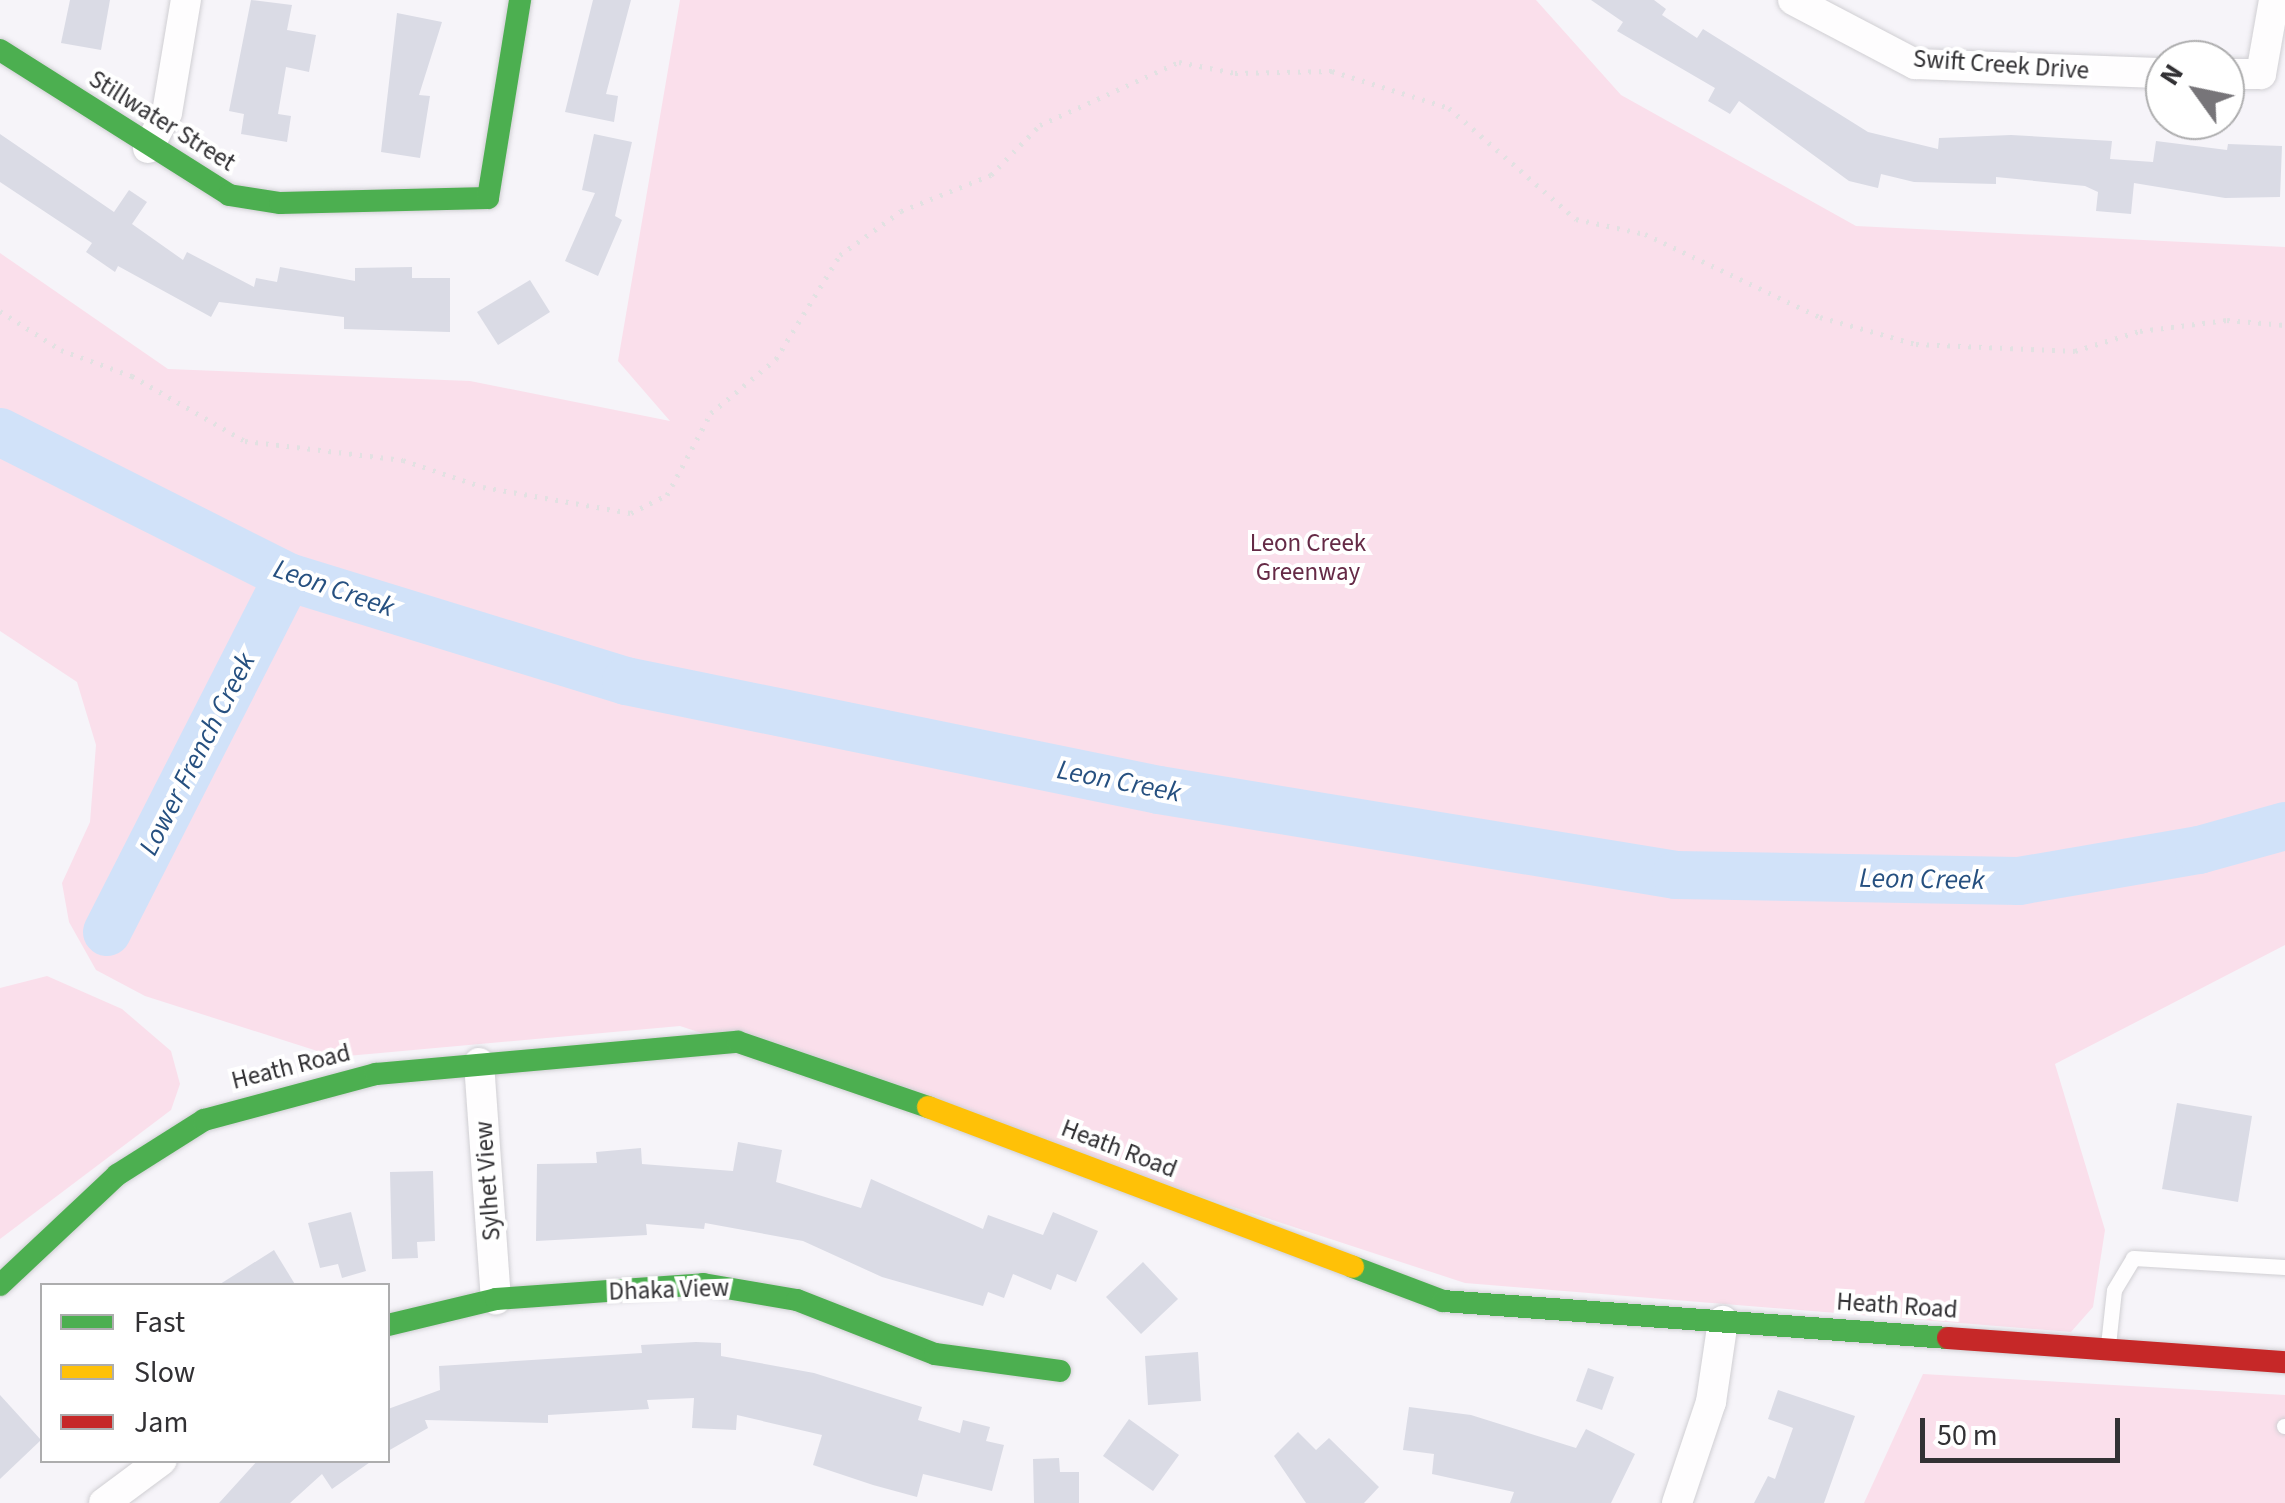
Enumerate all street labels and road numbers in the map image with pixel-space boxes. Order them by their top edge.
street label: Swift Creek Drive [1912,44,2090,86]
street label: Stillwater Street [83,64,241,178]
street label: Heath Road [229,1038,353,1096]
street label: Heath Road [1057,1113,1181,1185]
street label: Sylhet View [469,1120,507,1242]
street label: Dhaka View [608,1273,730,1307]
street label: Heath Road [1835,1287,1959,1325]

